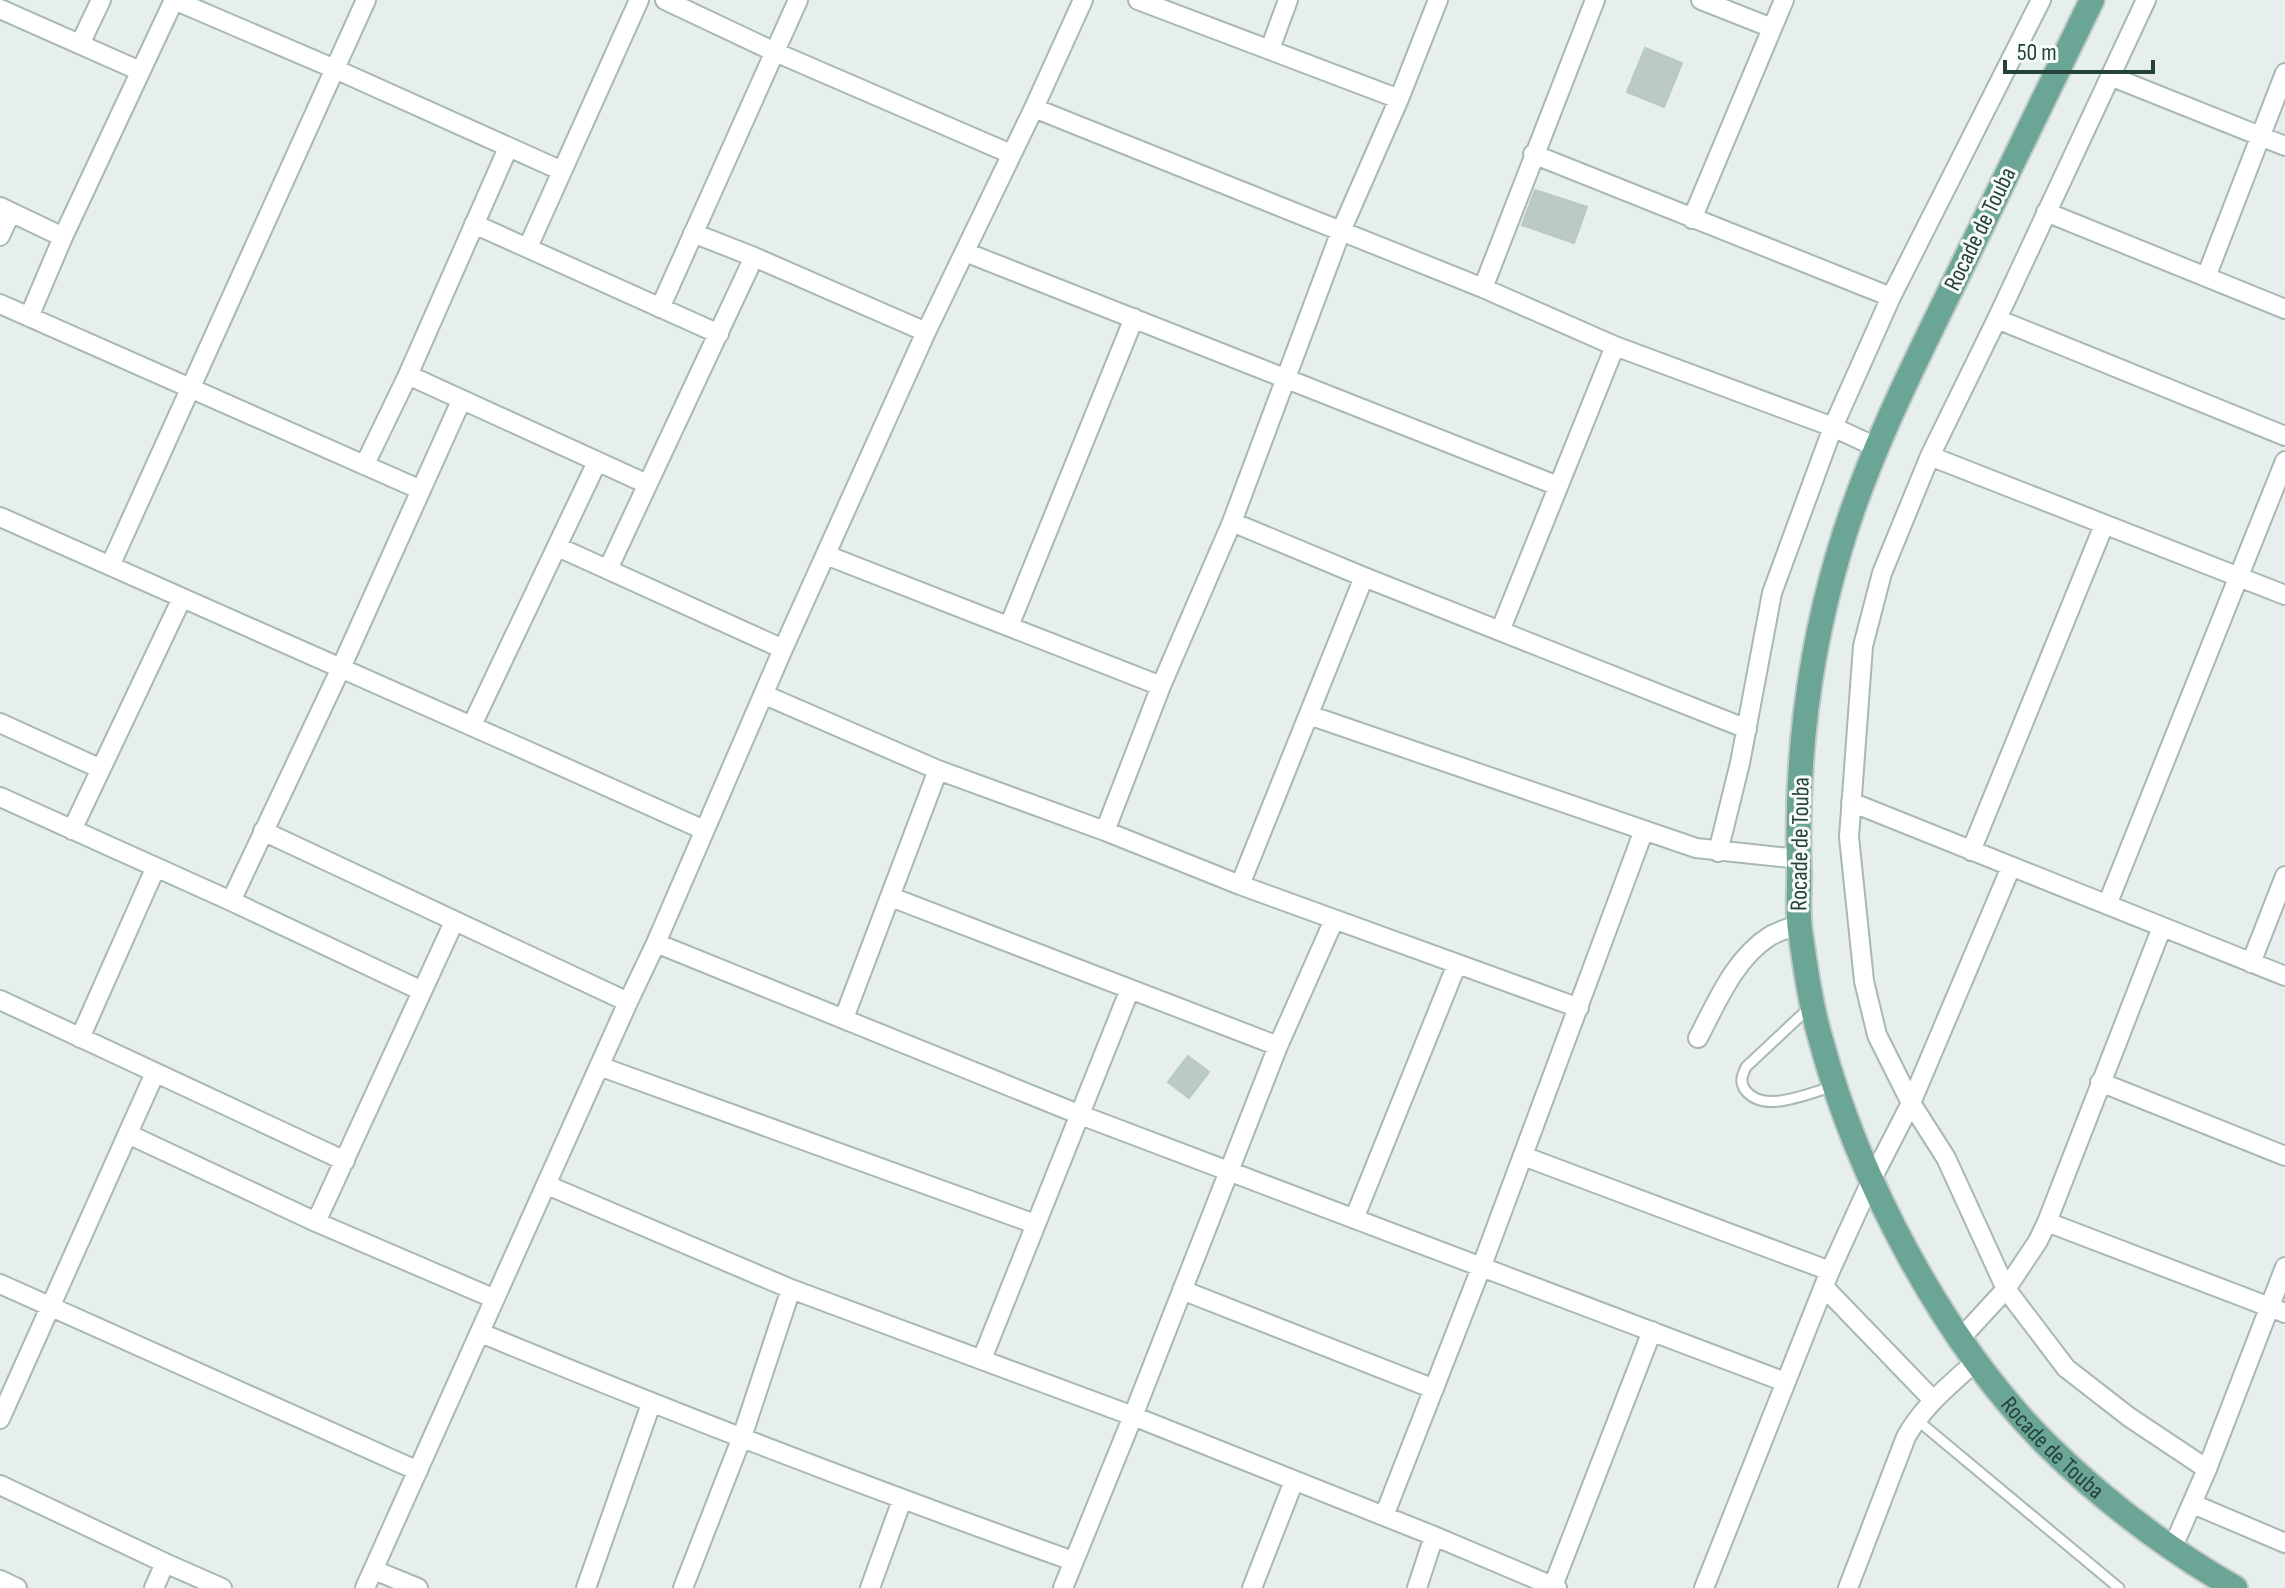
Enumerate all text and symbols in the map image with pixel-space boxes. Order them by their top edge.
scale bar [2005,24,2153,74]
text: 50 m [2017,38,2057,67]
street label: Rocade de Touba [1938,163,2022,295]
street label: Rocade de Touba [1784,777,1816,911]
street label: Rocade de Touba [1995,1390,2110,1505]

